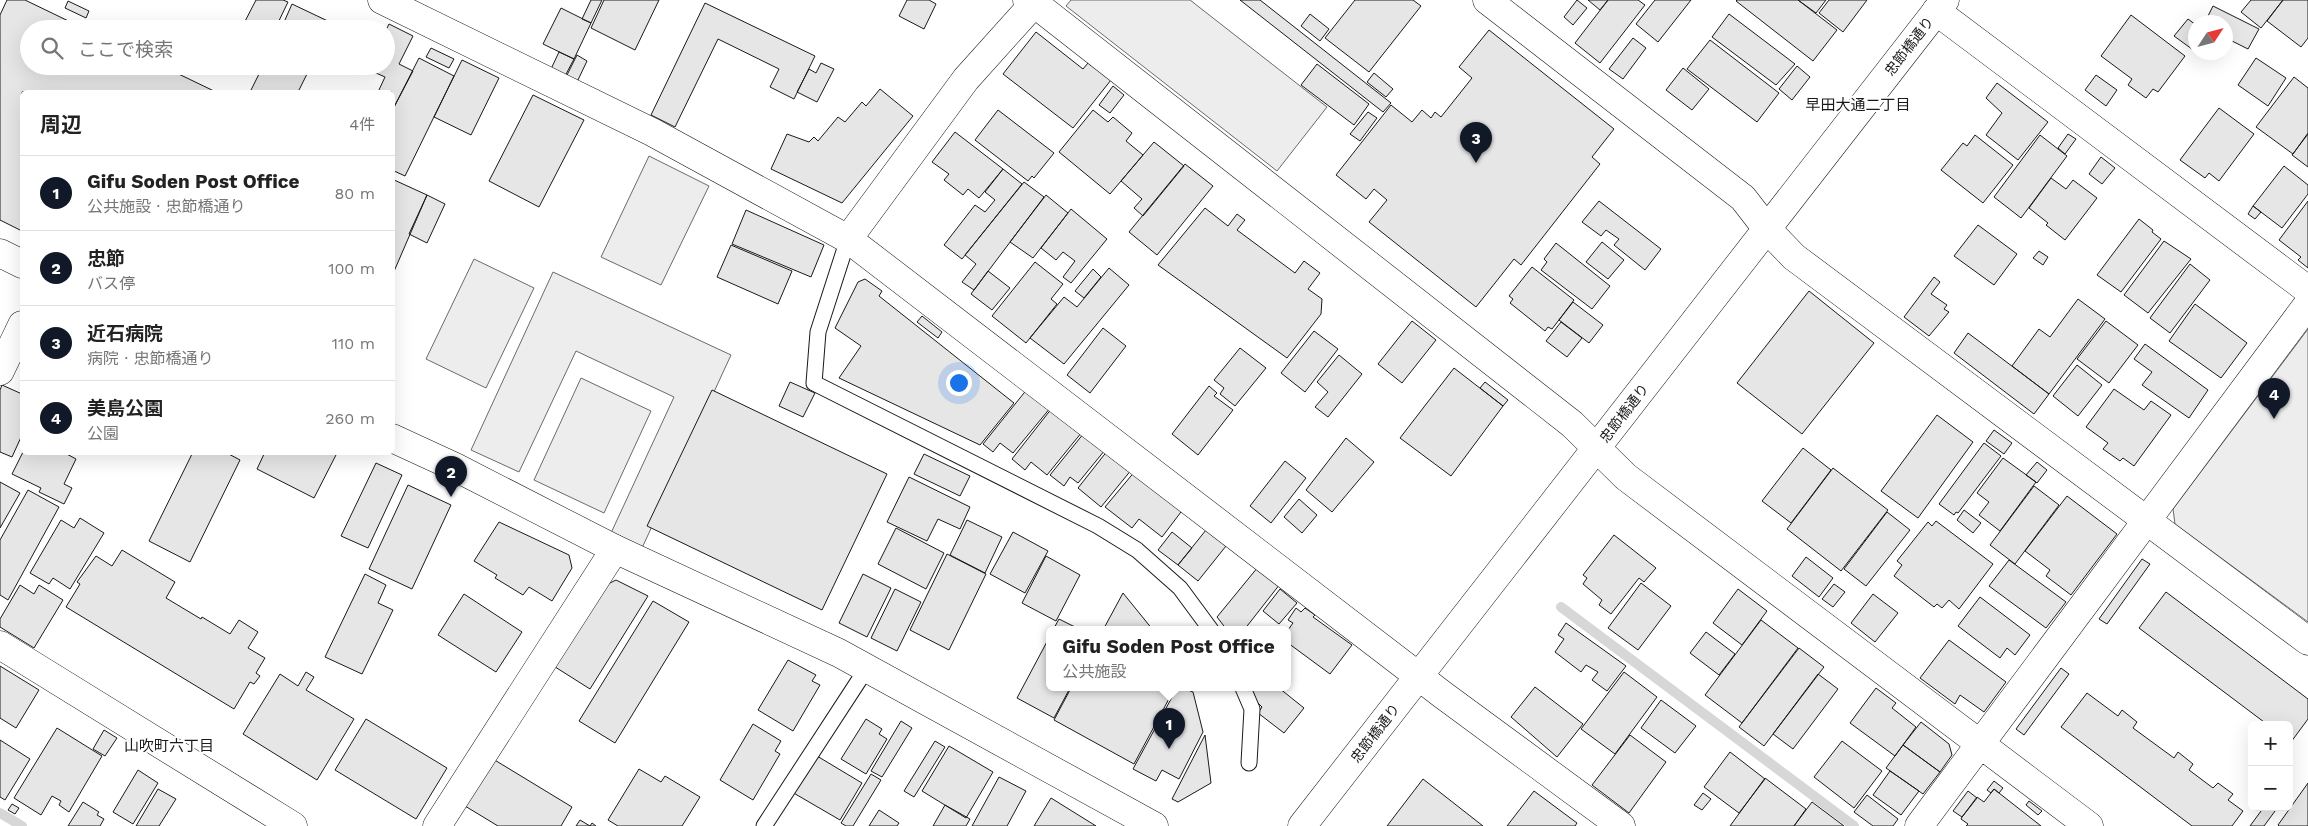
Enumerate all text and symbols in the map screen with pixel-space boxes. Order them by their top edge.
street label: 忠節橋通り [1881,13,1937,79]
north arrow [2188,15,2233,60]
search box [20,20,395,75]
icon: search [38,34,66,62]
text: ここで検索 [78,38,173,61]
district label: 早田大通二丁目 [1805,96,1911,114]
text: 周辺 [40,112,82,137]
text: 4件 [349,115,375,134]
pin: 3 [1460,122,1492,163]
text: Gifu Soden Post Office [87,170,300,193]
text: 1 [53,184,59,203]
text: 80 m [334,184,375,203]
text: 公共施設 · 忠節橋通り [87,197,246,216]
text: 忠節 [87,247,125,270]
text: 2 [51,259,61,278]
text: 100 m [328,259,375,278]
text: バス停 [87,274,135,293]
text: 近石病院 [87,322,163,345]
text: 3 [51,334,61,353]
text: 110 m [332,334,375,353]
text: 病院 · 忠節橋通り [87,349,214,368]
your location [946,370,972,396]
pin: 4 [2258,378,2290,419]
street label: 忠節橋通り [1596,380,1652,446]
text: 美島公園 [87,397,163,420]
text: 4 [51,409,61,428]
text: 260 m [325,409,375,428]
text: 公園 [87,424,119,443]
pin: 2 [435,456,467,497]
popup [1046,626,1291,691]
text: Gifu Soden Post Office [1062,635,1275,658]
text: 公共施設 [1062,662,1126,681]
street label: 忠節橋通り [1347,700,1403,766]
pin: 1 [1153,708,1185,749]
map controls [2248,721,2293,811]
button: + [2248,721,2293,766]
district label: 山吹町六丁目 [124,737,214,755]
button: − [2248,766,2293,811]

